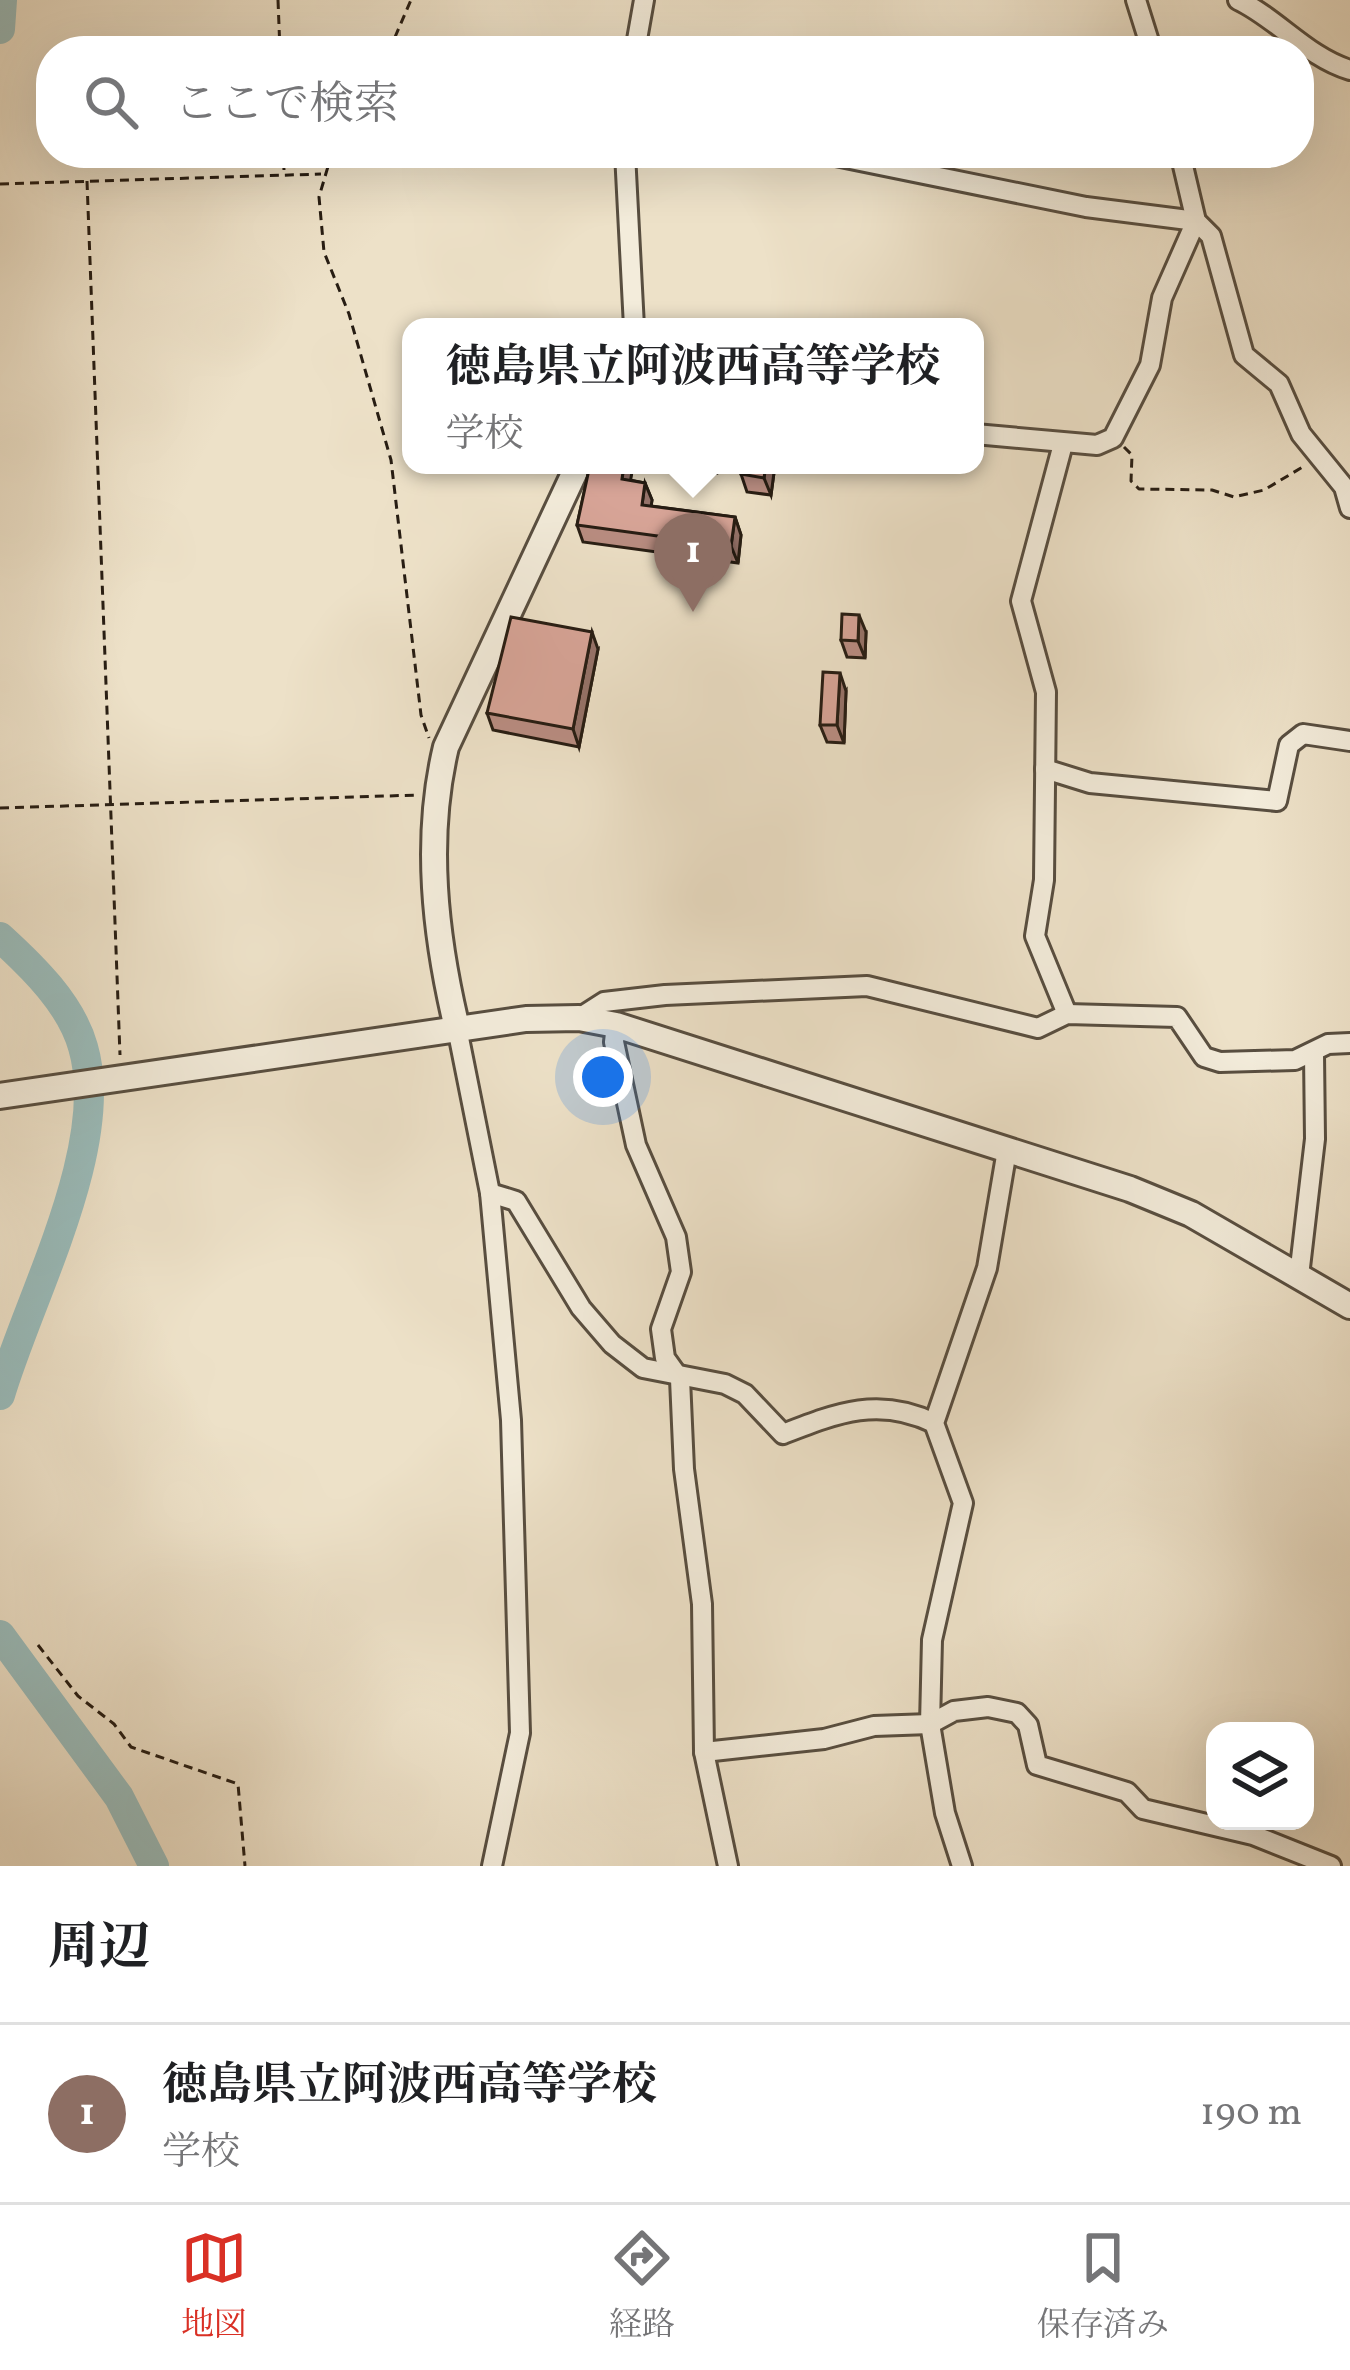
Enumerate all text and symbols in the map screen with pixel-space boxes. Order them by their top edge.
search box [36,36,1314,168]
icon: search [78,69,144,135]
text: ここで検索 [174,75,399,138]
popup [402,318,984,474]
text: 徳島県立阿波西高等学校 [445,338,941,401]
text: 学校 [445,409,524,463]
pin: 1 [654,513,732,612]
your location [573,1047,633,1107]
map controls [1206,1722,1314,1830]
button: layers [1206,1722,1314,1830]
text: 周辺 [48,1914,150,1985]
text: 徳島県立阿波西高等学校 [162,2056,657,2119]
text: 1 [79,2087,95,2141]
text: 190 m [1200,2087,1302,2141]
text: 学校 [162,2127,240,2181]
tab: 地図 [181,2225,247,2350]
tab: 経路 [609,2225,675,2350]
tab: 保存済み [1037,2225,1169,2350]

